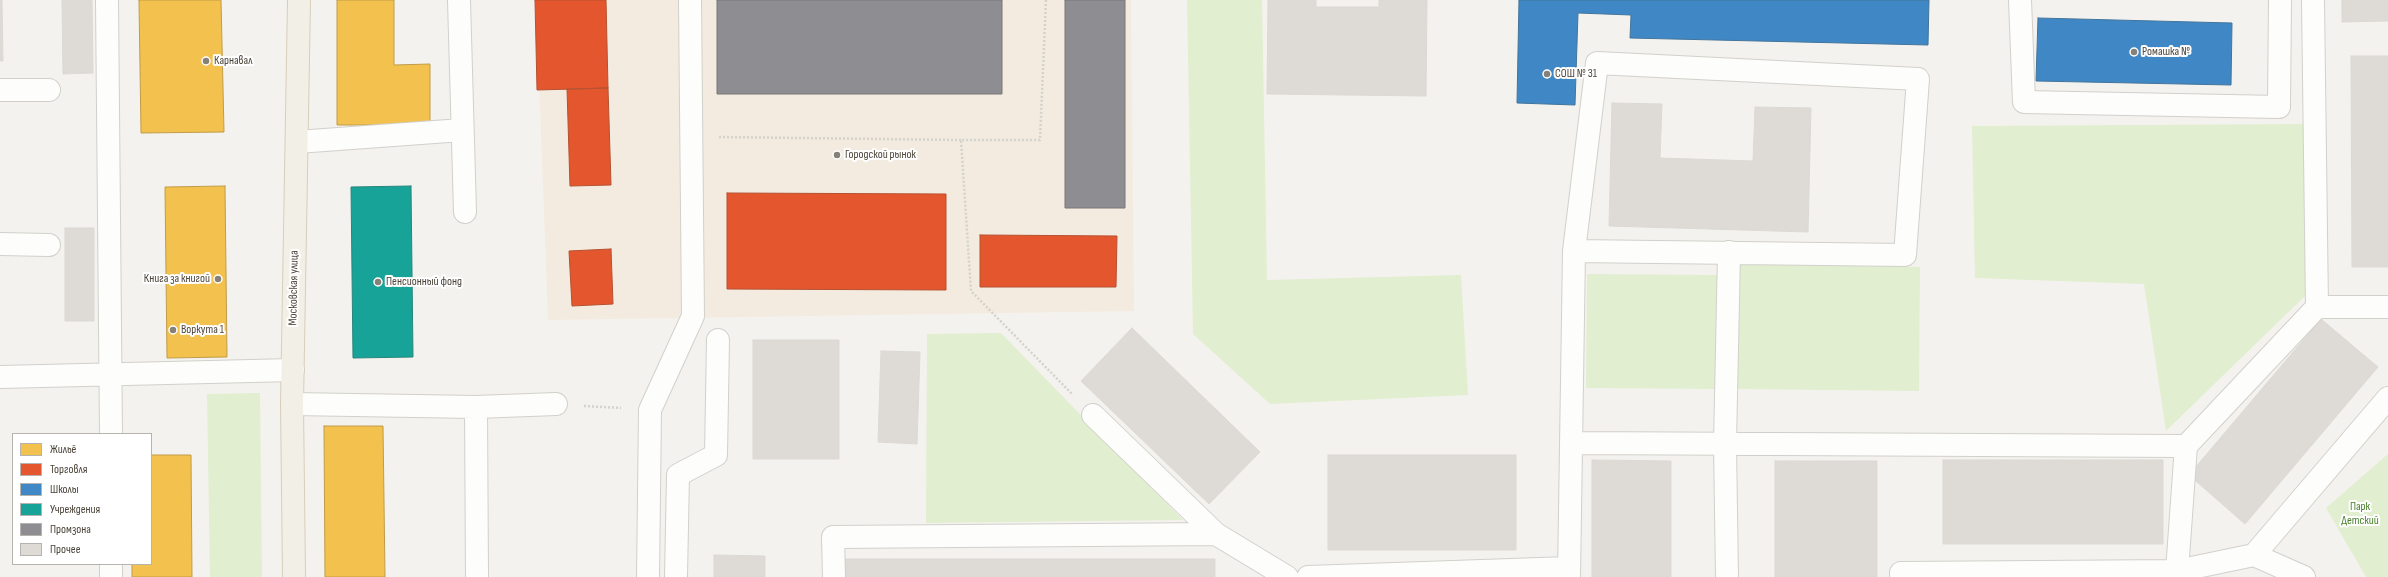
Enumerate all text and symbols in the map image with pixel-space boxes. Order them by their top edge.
place label: Ромашка № [2142,45,2190,59]
marker: Ромашка № [2129,47,2139,57]
place label: Карнавал [214,54,252,68]
marker: Карнавал [201,56,211,66]
place label: СОШ № 31 [1555,67,1597,81]
marker: СОШ № 31 [1542,69,1552,79]
place label: Городской рынок [845,148,916,162]
marker: Городской рынок [832,150,842,160]
street label: Московская улица [286,250,302,326]
place label: Книга за книгой [144,272,210,286]
marker: Книга за книгой [213,274,223,284]
place label: Пенсионный фонд [386,275,462,289]
marker: Пенсионный фонд [373,277,383,287]
place label: Воркута 1 [181,323,224,337]
marker: Воркута 1 [168,325,178,335]
legend [12,433,152,565]
text: Жильё [50,442,76,457]
text: Торговля [50,462,87,477]
text: Школы [50,482,79,497]
park label: Парк Детский [2341,500,2379,528]
text: Учреждения [50,502,100,517]
text: Промзона [50,522,91,537]
text: Прочее [50,542,81,557]

